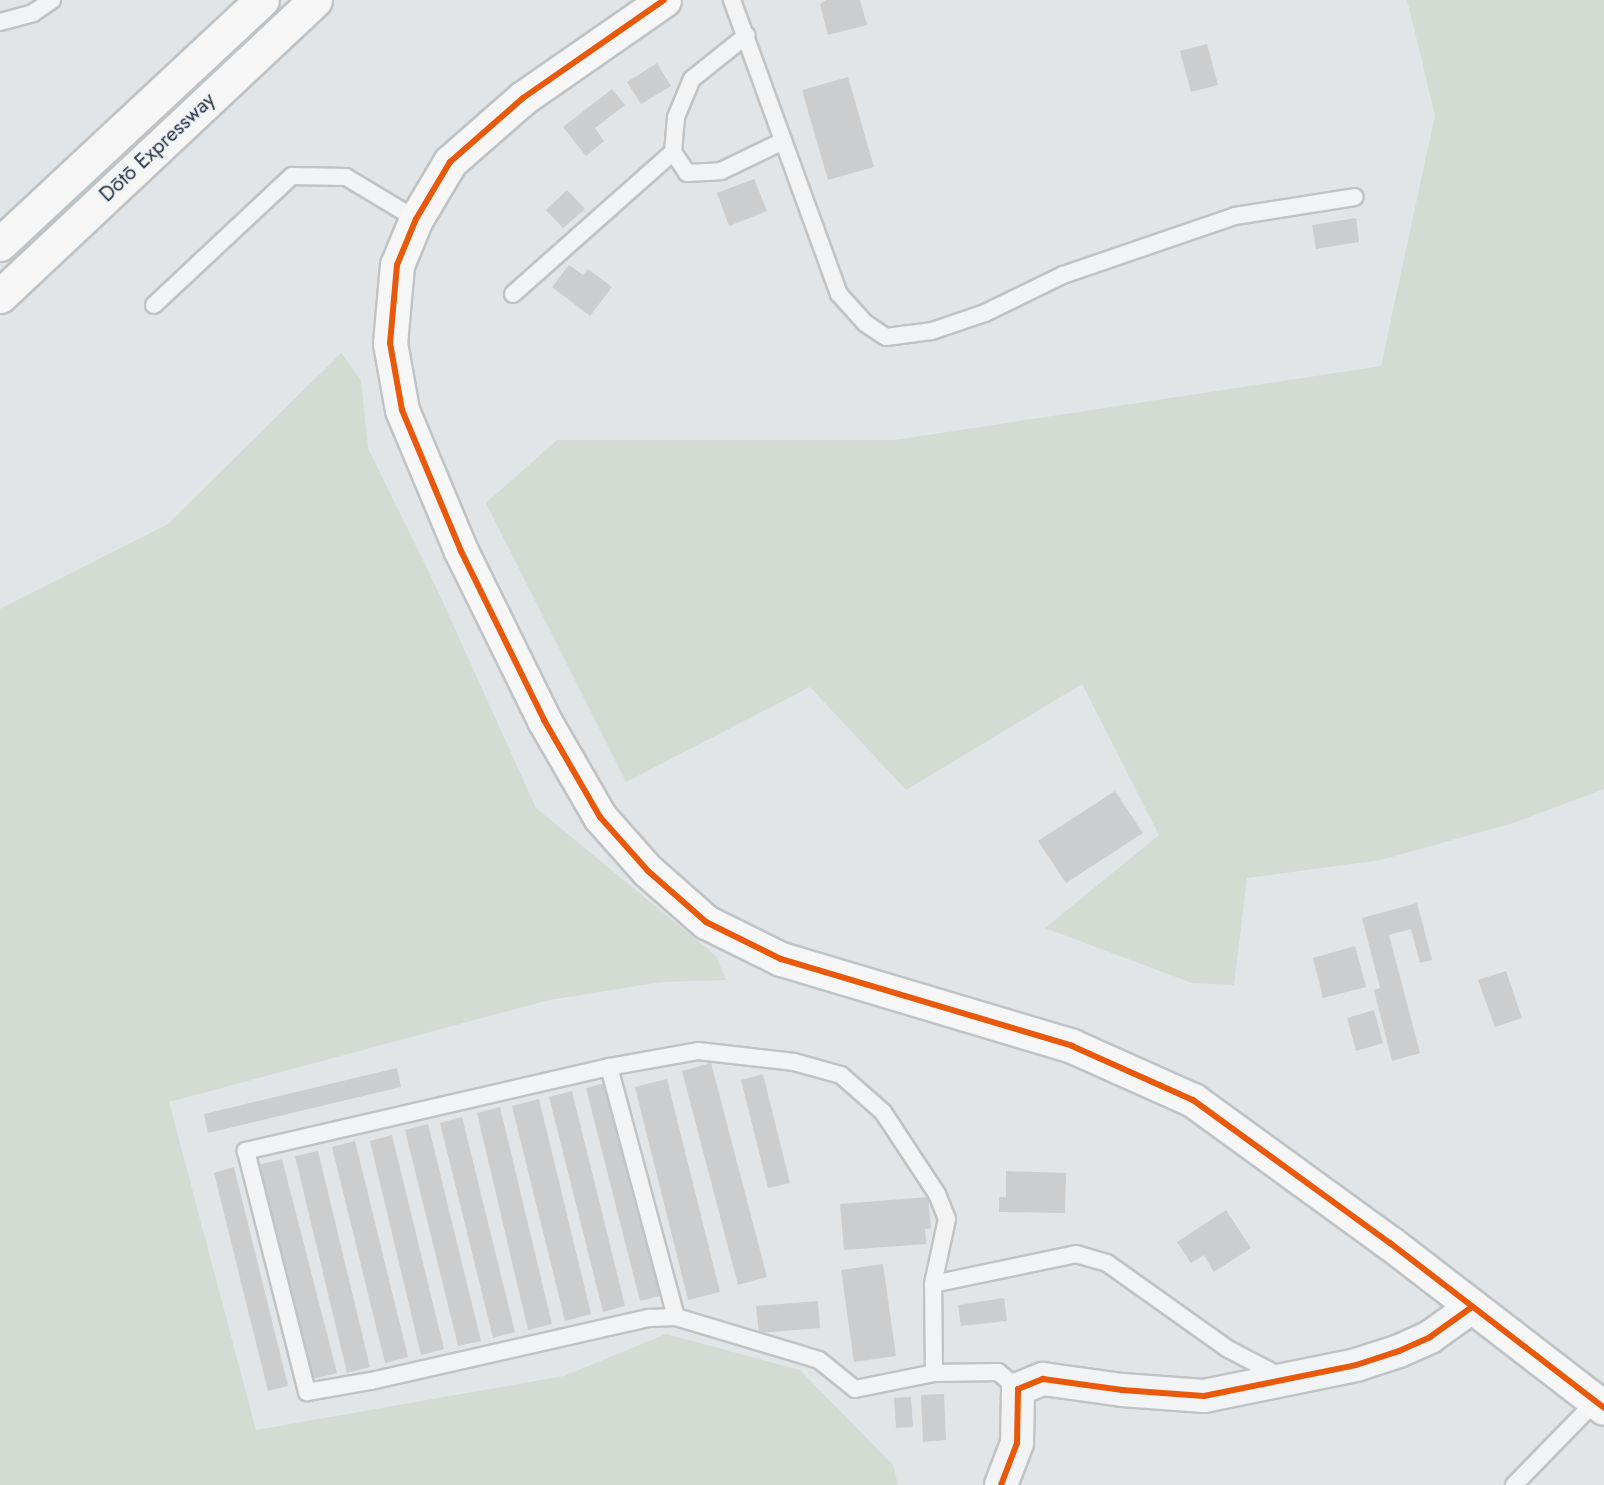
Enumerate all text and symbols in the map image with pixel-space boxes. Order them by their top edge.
street label: Dōtō Expressway [94,87,220,207]

